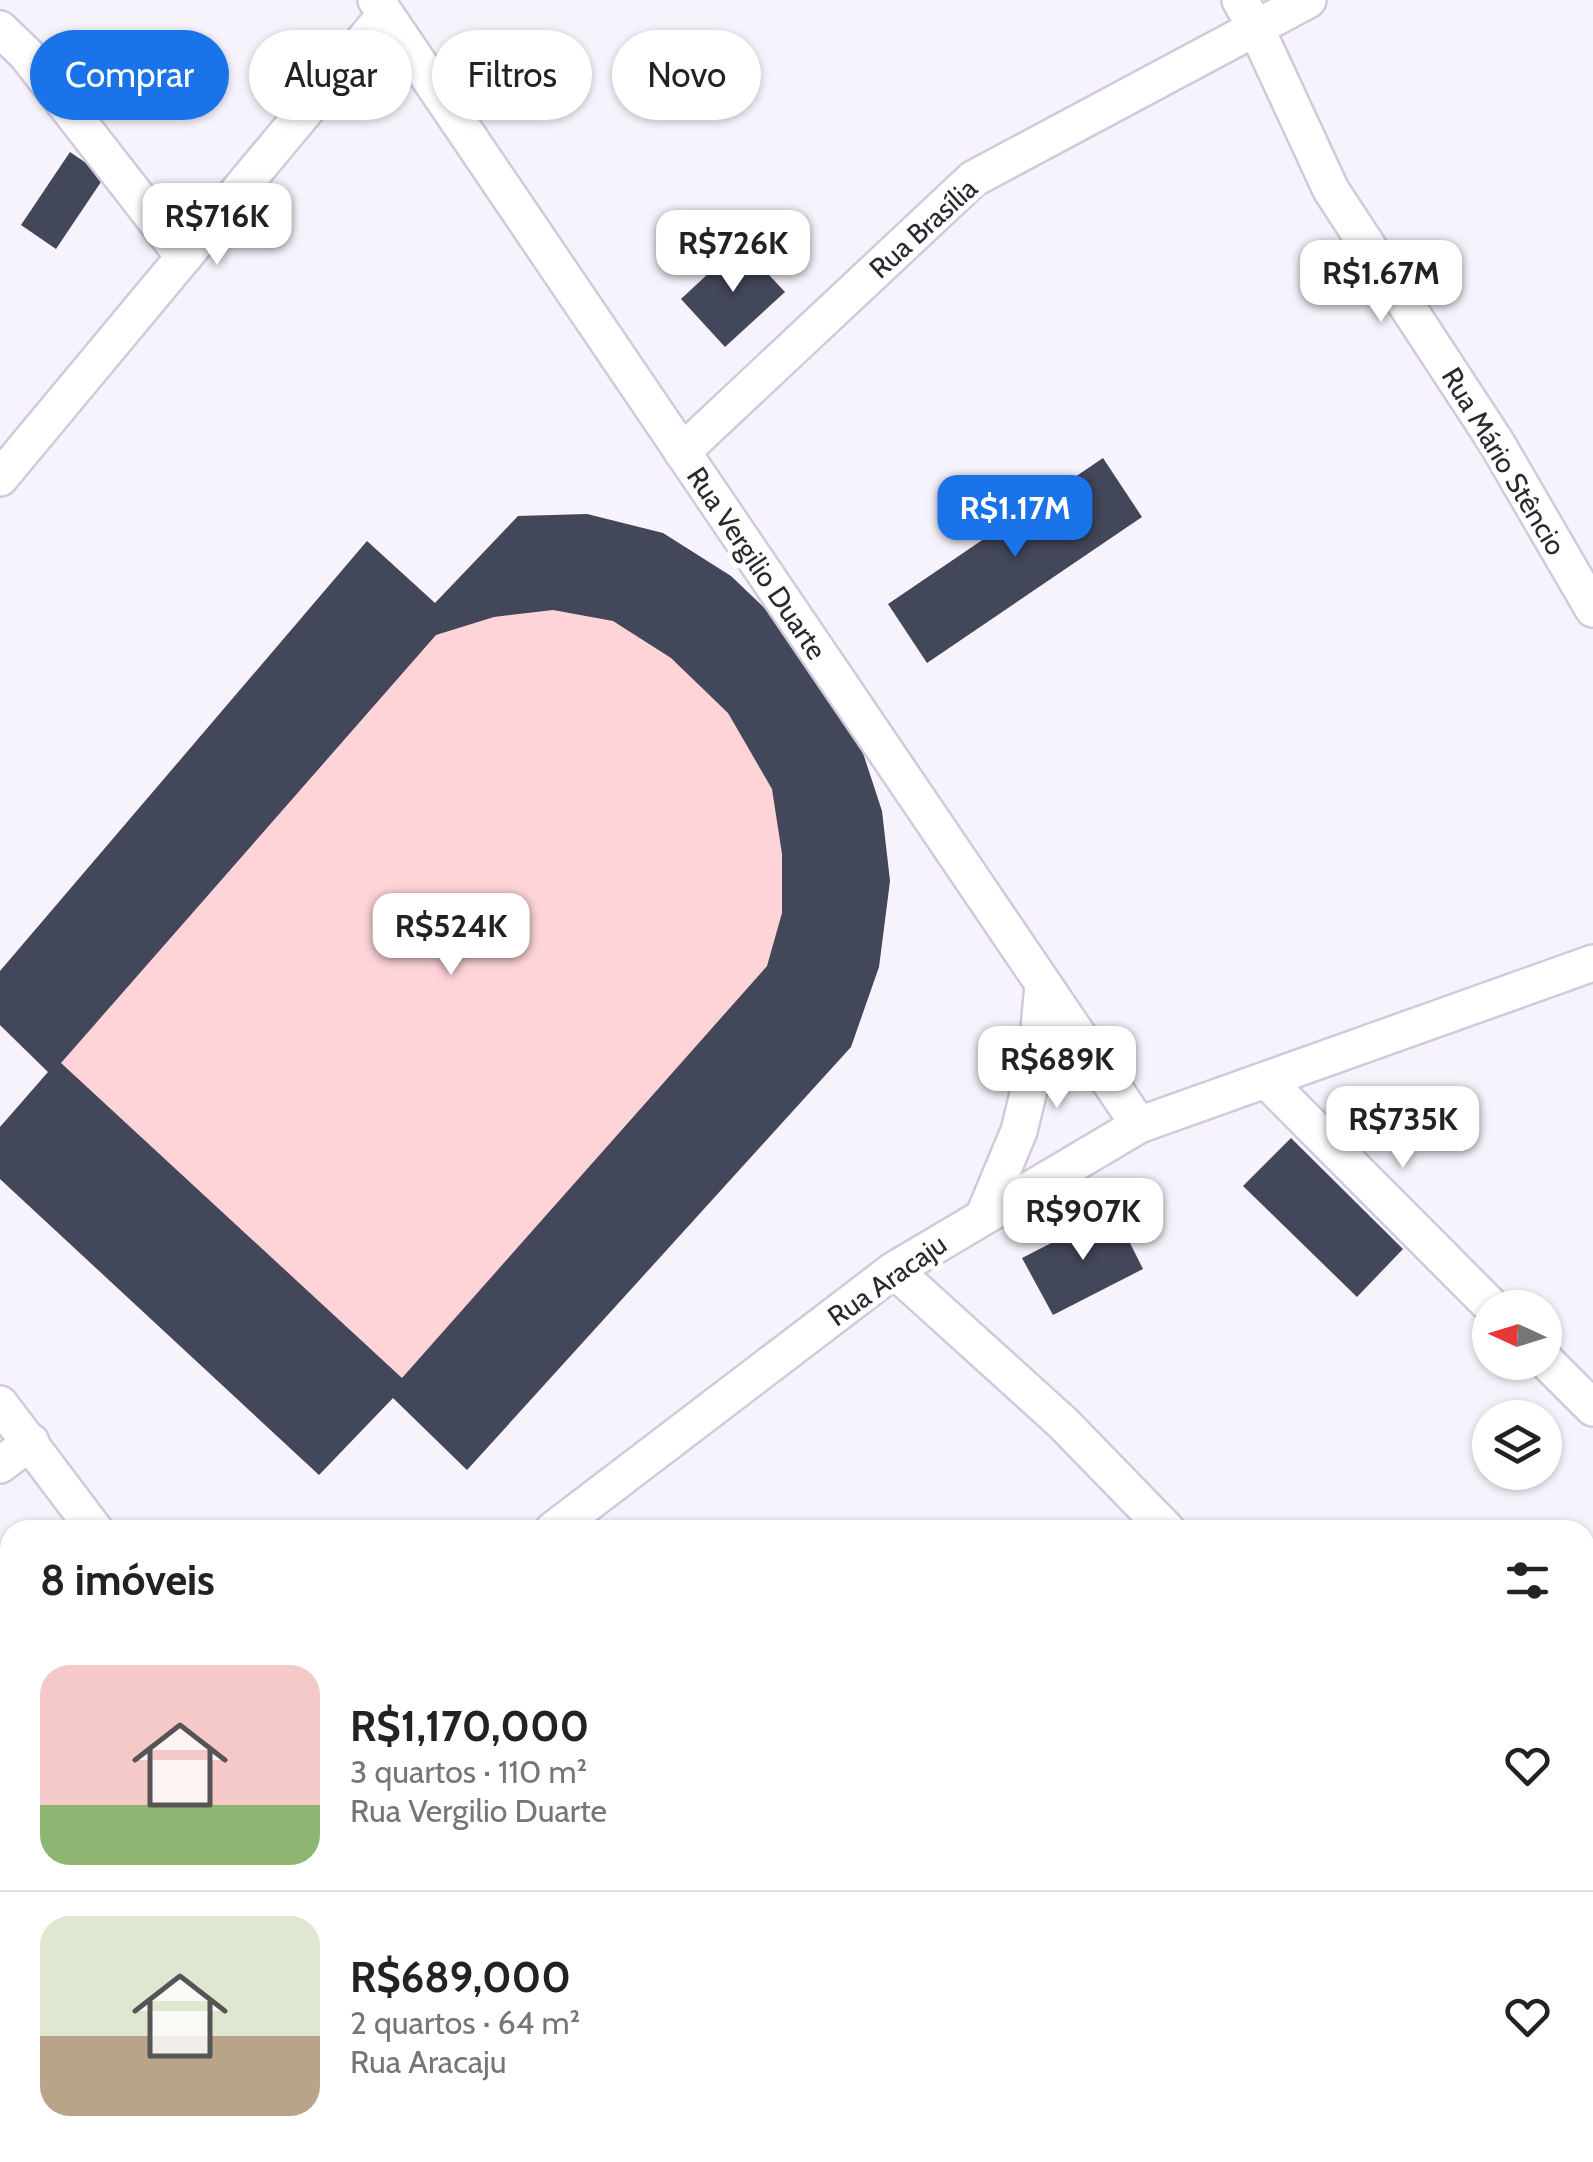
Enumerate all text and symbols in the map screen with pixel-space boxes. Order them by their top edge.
chip: Comprar [30,30,229,120]
chip: Alugar [249,30,412,120]
chip: Filtros [432,30,592,120]
chip: Novo [612,30,761,120]
street label: Rua Brasília [862,170,984,285]
pin: R$716K [136,183,298,268]
text: R$716K [165,196,269,235]
pin: R$726K [652,210,814,295]
text: R$726K [678,223,788,262]
pin: R$1.67M [1289,240,1473,325]
text: R$1.67M [1322,253,1440,292]
street label: Rua Mário Stêncio [1435,361,1573,561]
street label: Rua Vergilio Duarte [680,460,834,666]
pin: R$1.17M [923,475,1107,560]
text: R$1.17M [959,488,1071,527]
pin: R$524K [370,893,532,978]
text: R$524K [395,906,507,945]
pin: R$689K [976,1026,1138,1111]
text: R$689K [1000,1039,1114,1078]
pin: R$735K [1322,1086,1484,1171]
text: R$735K [1348,1099,1458,1138]
pin: R$907K [1002,1178,1164,1263]
text: R$907K [1025,1191,1141,1230]
street label: Rua Aracaju [821,1227,953,1333]
north arrow [1472,1290,1562,1380]
map controls [1472,1290,1562,1490]
button: layers [1472,1400,1562,1490]
icon: filters [1500,1553,1555,1608]
text: 8 imóveis [40,1554,215,1606]
text: R$1,170,000 [350,1700,589,1752]
icon: home [120,1705,240,1825]
icon: heart [1500,1738,1555,1793]
text: 3 quartos · 110 m² [350,1752,587,1791]
text: Rua Vergilio Duarte [350,1791,607,1830]
text: R$689,000 [350,1951,571,2003]
icon: home [120,1956,240,2076]
icon: heart [1500,1989,1555,2044]
text: 2 quartos · 64 m² [350,2003,580,2042]
text: Rua Aracaju [350,2042,507,2081]

